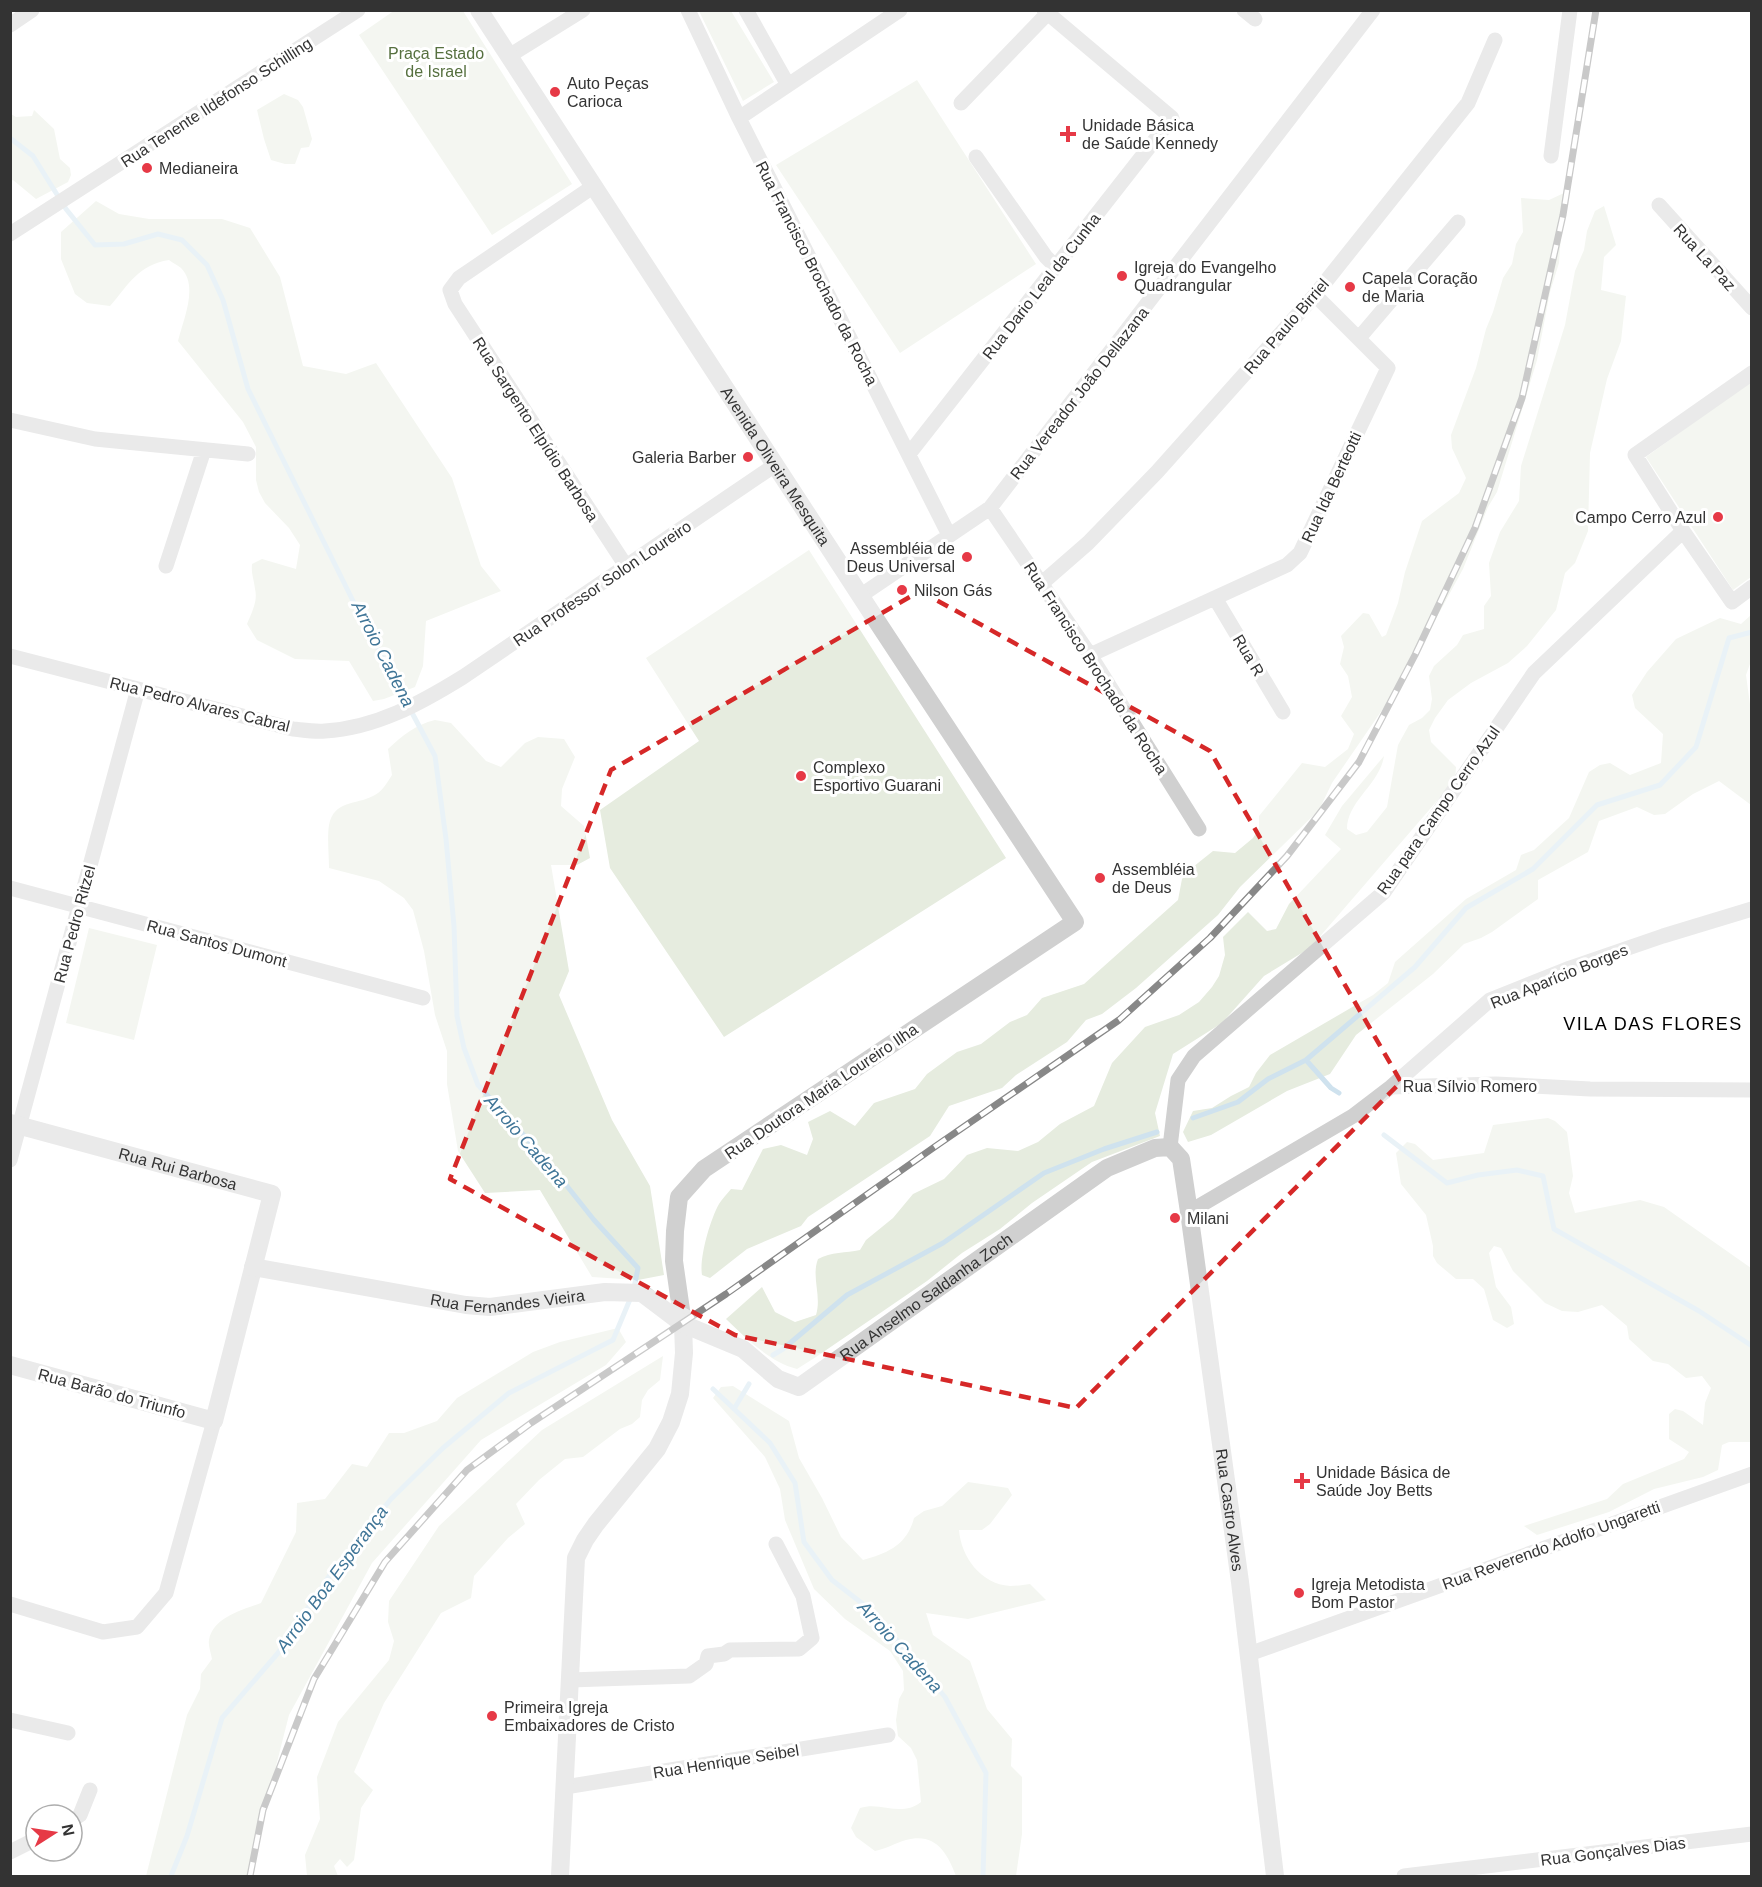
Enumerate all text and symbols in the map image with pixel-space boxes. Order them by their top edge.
street label: Rua Tenente Ildefonso Schilling [118,34,315,171]
park label: Praça Estado de Israel [388,45,484,80]
place label: Auto Peças Carioca [567,75,649,110]
marker: Auto Peças Carioca [548,85,562,99]
place label: Unidade Básica de Saúde Kennedy [1082,117,1218,152]
marker: Unidade Básica de Saúde Kennedy [1059,125,1077,143]
street label: Rua Francisco Brochado da Rocha [752,158,881,388]
place label: Medianeira [159,160,238,177]
marker: Medianeira [140,161,154,175]
street label: Rua Dario Leal da Cunha [979,210,1104,363]
street label: Rua La Paz [1670,221,1739,294]
place label: Igreja do Evangelho Quadrangular [1134,259,1276,294]
marker: Igreja do Evangelho Quadrangular [1115,269,1129,283]
place label: Capela Coração de Maria [1362,270,1478,305]
street label: Rua Paulo Birriel [1241,275,1332,377]
marker: Capela Coração de Maria [1343,280,1357,294]
street label: Rua Vereador João Dellazana [1007,304,1152,483]
street label: Rua Sargento Elpídio Barbosa [470,334,602,525]
street label: Avenida Oliveira Mesquita [718,384,833,549]
street label: Rua Ida Berteotti [1298,429,1365,545]
place label: Galeria Barber [632,449,737,466]
marker: Galeria Barber [741,450,755,464]
place label: Campo Cerro Azul [1575,509,1706,526]
marker: Campo Cerro Azul [1711,510,1725,524]
street label: Rua Professor Solon Loureiro [510,517,694,649]
place label: Assembléia de Deus Universal [847,540,955,575]
marker: Assembléia de Deus Universal [960,550,974,564]
street label: Rua Francisco Brochado da Rocha [1021,559,1171,777]
place label: Nilson Gás [914,582,992,599]
marker: Nilson Gás [895,583,909,597]
water label: Arroio Cadena [347,597,418,710]
street label: Rua R [1230,631,1268,679]
street label: Rua Pedro Alvares Cabral [108,674,292,735]
street label: Rua para Campo Cerro Azul [1374,723,1503,897]
place label: Complexo Esportivo Guarani [813,759,941,794]
marker: Complexo Esportivo Guarani [794,769,808,783]
place label: Assembléia de Deus [1112,861,1195,896]
street label: Rua Pedro Ritzel [51,864,98,985]
marker: Assembléia de Deus [1093,871,1107,885]
street label: Rua Santos Dumont [145,917,289,970]
street label: Rua Aparício Borges [1488,941,1630,1012]
district label: VILA DAS FLORES [1563,1014,1743,1034]
street label: Rua Doutora Maria Loureiro Ilha [722,1020,921,1162]
street label: Rua Sílvio Romero [1403,1078,1537,1095]
water label: Arroio Cadena [480,1090,572,1191]
street label: Rua Rui Barbosa [117,1145,239,1193]
place label: Milani [1187,1210,1229,1227]
marker: Milani [1168,1211,1182,1225]
street label: Rua Anselmo Saldanha Zoch [837,1230,1016,1364]
street label: Rua Fernandes Vieira [429,1287,586,1316]
street label: Rua Barão do Triunfo [36,1366,188,1421]
street label: Rua Castro Alves [1213,1448,1246,1572]
place label: Unidade Básica de Saúde Joy Betts [1316,1464,1450,1499]
marker: Unidade Básica de Saúde Joy Betts [1293,1472,1311,1490]
street label: Rua Reverendo Adolfo Ungaretti [1440,1498,1662,1593]
water label: Arroio Boa Esperança [272,1502,392,1657]
place label: Igreja Metodista Bom Pastor [1311,1576,1425,1611]
marker: Igreja Metodista Bom Pastor [1292,1586,1306,1600]
water label: Arroio Cadena [853,1596,946,1697]
place label: Primeira Igreja Embaixadores de Cristo [504,1699,675,1734]
marker: Primeira Igreja Embaixadores de Cristo [485,1709,499,1723]
street label: Rua Henrique Seibel [652,1742,800,1781]
north arrow [24,1803,84,1863]
text: N [59,1823,78,1837]
street label: Rua Gonçalves Dias [1540,1834,1686,1869]

